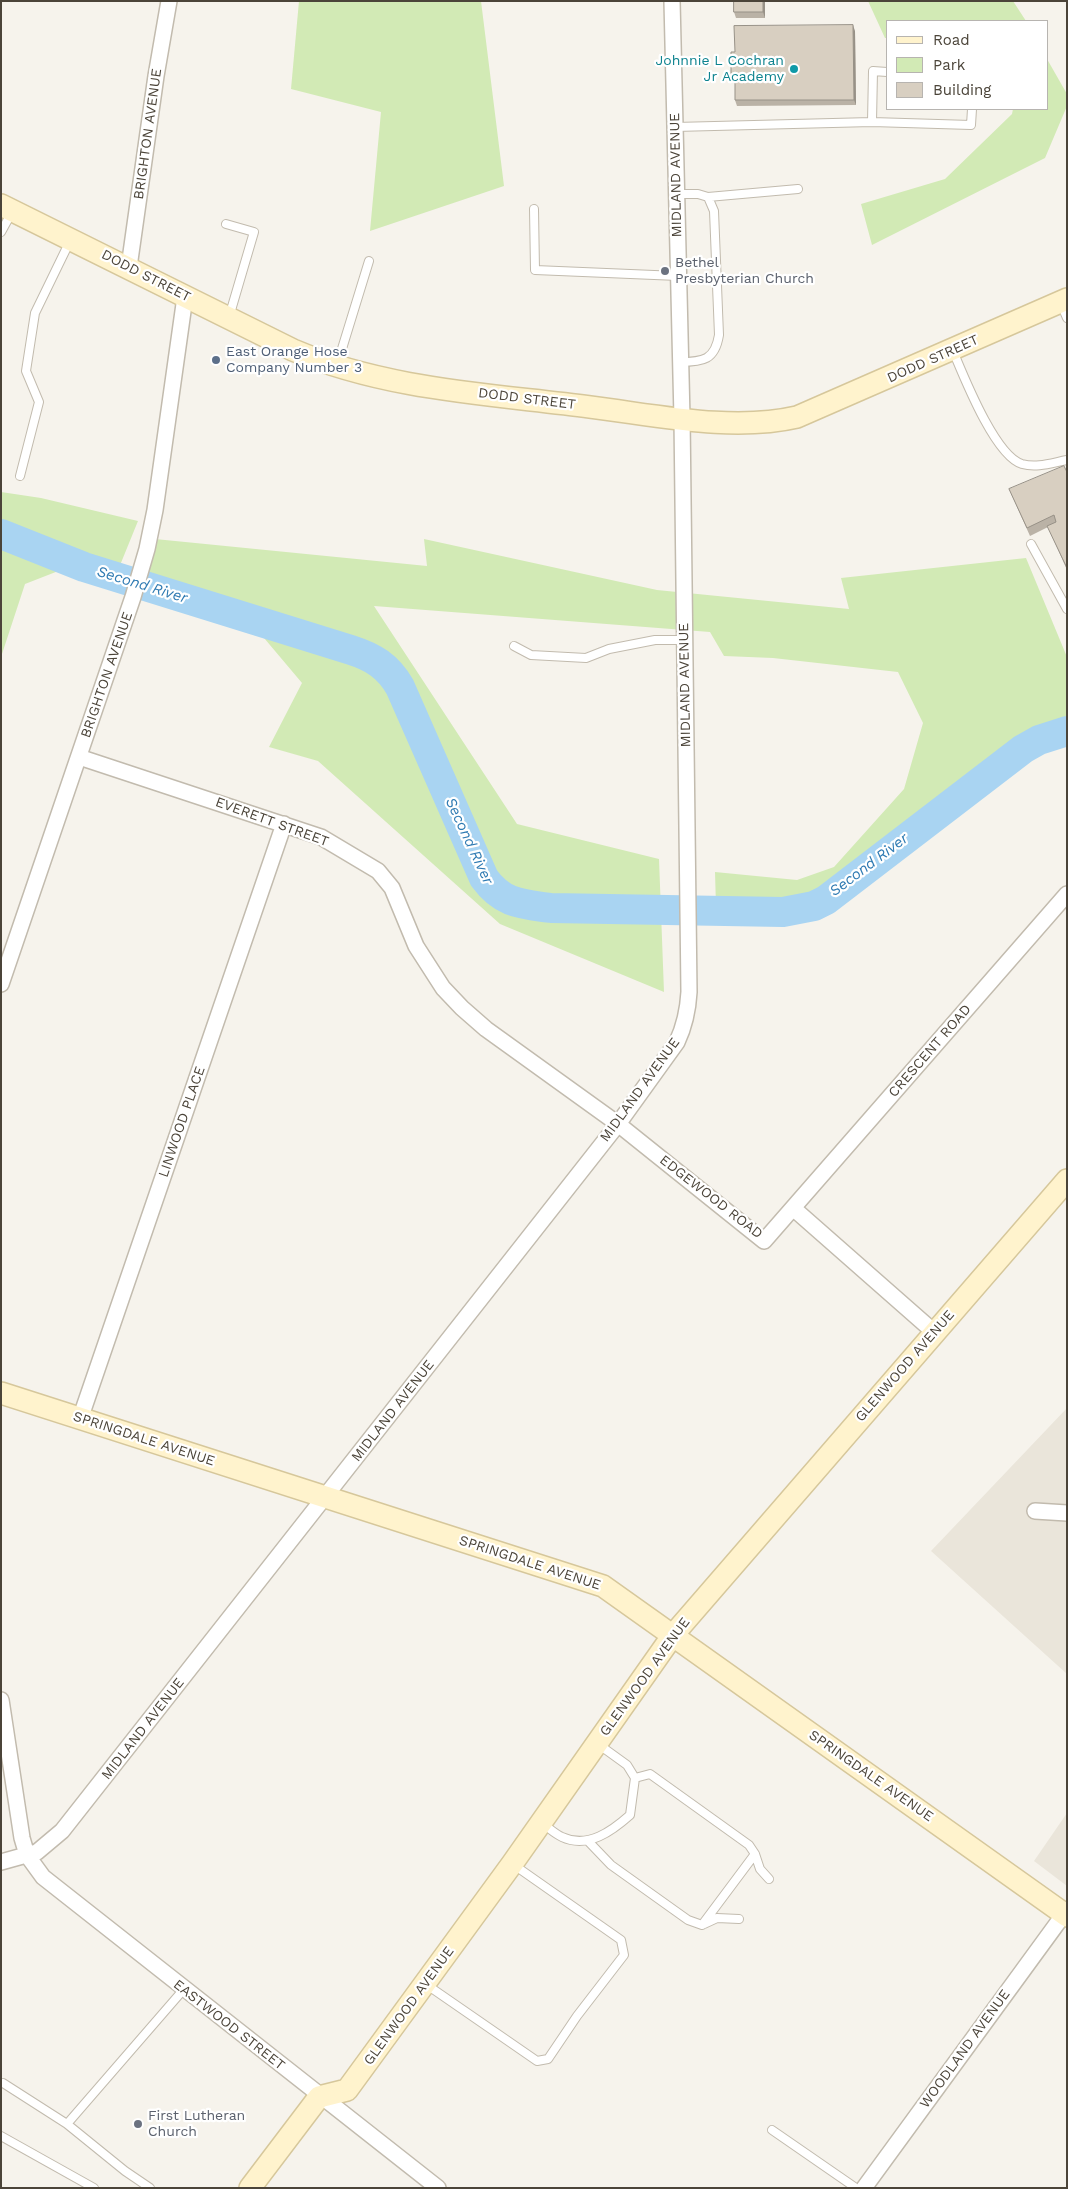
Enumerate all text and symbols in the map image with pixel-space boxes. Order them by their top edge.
legend [886,20,1048,110]
text: Road [933,31,970,49]
place label: Johnnie L Cochran Jr Academy [655,53,784,85]
text: Park [933,56,965,74]
marker: Johnnie L Cochran Jr Academy [788,63,800,75]
street label: BRIGHTON AVENUE [130,67,166,201]
text: Building [933,81,991,99]
street label: MIDLAND AVENUE [667,113,685,237]
street label: DODD STREET [98,246,194,306]
place label: Bethel Presbyterian Church [675,255,814,288]
marker: Bethel Presbyterian Church [659,265,671,277]
street label: DODD STREET [885,331,981,387]
place label: East Orange Hose Company Number 3 [226,344,362,377]
marker: East Orange Hose Company Number 3 [210,354,222,366]
street label: DODD STREET [477,385,577,413]
water label: Second River [95,563,189,607]
street label: BRIGHTON AVENUE [78,610,136,740]
street label: MIDLAND AVENUE [676,623,694,747]
street label: EVERETT STREET [213,794,331,850]
water label: Second River [441,795,497,887]
water label: Second River [826,830,912,900]
street label: CRESCENT ROAD [885,1001,975,1101]
street label: MIDLAND AVENUE [597,1035,683,1145]
street label: LINWOOD PLACE [155,1064,209,1180]
street label: EDGEWOOD ROAD [656,1152,766,1242]
street label: GLENWOOD AVENUE [852,1307,958,1425]
street label: MIDLAND AVENUE [348,1357,438,1465]
street label: SPRINGDALE AVENUE [71,1408,217,1470]
street label: SPRINGDALE AVENUE [457,1532,603,1594]
street label: GLENWOOD AVENUE [596,1614,694,1740]
street label: MIDLAND AVENUE [98,1675,188,1783]
street label: SPRINGDALE AVENUE [806,1727,936,1825]
street label: GLENWOOD AVENUE [360,1943,458,2069]
street label: EASTWOOD STREET [170,1976,288,2074]
street label: WOODLAND AVENUE [916,1986,1014,2112]
place label: First Lutheran Church [148,2108,245,2140]
marker: First Lutheran Church [132,2118,144,2130]

